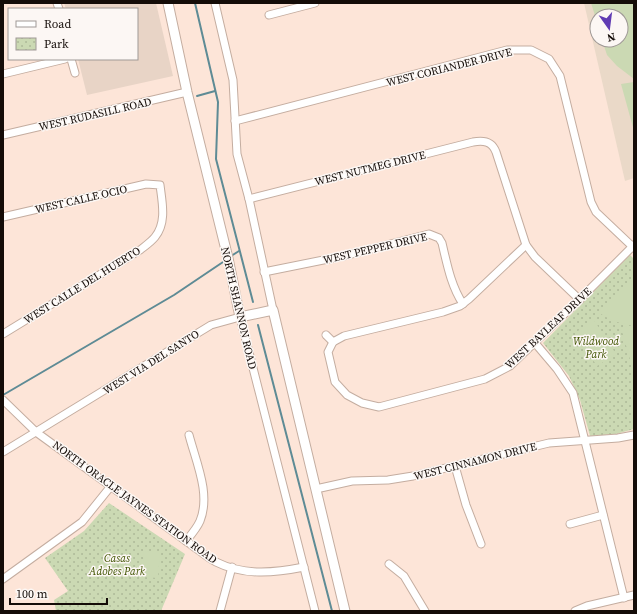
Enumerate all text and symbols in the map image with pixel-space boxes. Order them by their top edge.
legend [8,8,138,60]
north arrow [589,8,629,48]
text: Road [44,16,71,32]
text: N [606,29,617,45]
text: Park [44,36,69,52]
street label: WEST CORIANDER DRIVE [385,44,514,90]
street label: WEST RUDASILL ROAD [37,94,153,135]
street label: WEST NUTMEG DRIVE [313,147,427,190]
street label: WEST CALLE OCIO [34,182,129,217]
street label: WEST PEPPER DRIVE [321,229,429,268]
street label: WEST CALLE DEL HUERTO [21,243,144,328]
street label: NORTH SHANNON ROAD [217,246,260,371]
street label: WEST BAYLEAF DRIVE [502,284,595,373]
street label: WEST VIA DEL SANTO [100,327,202,398]
park label: Wildwood Park [573,334,619,362]
street label: NORTH ORACLE JAYNES STATION ROAD [49,438,220,567]
street label: WEST CINNAMON DRIVE [412,439,539,484]
park label: Casas Adobes Park [88,551,146,579]
scale bar [10,580,107,606]
text: 100 m [16,586,48,602]

